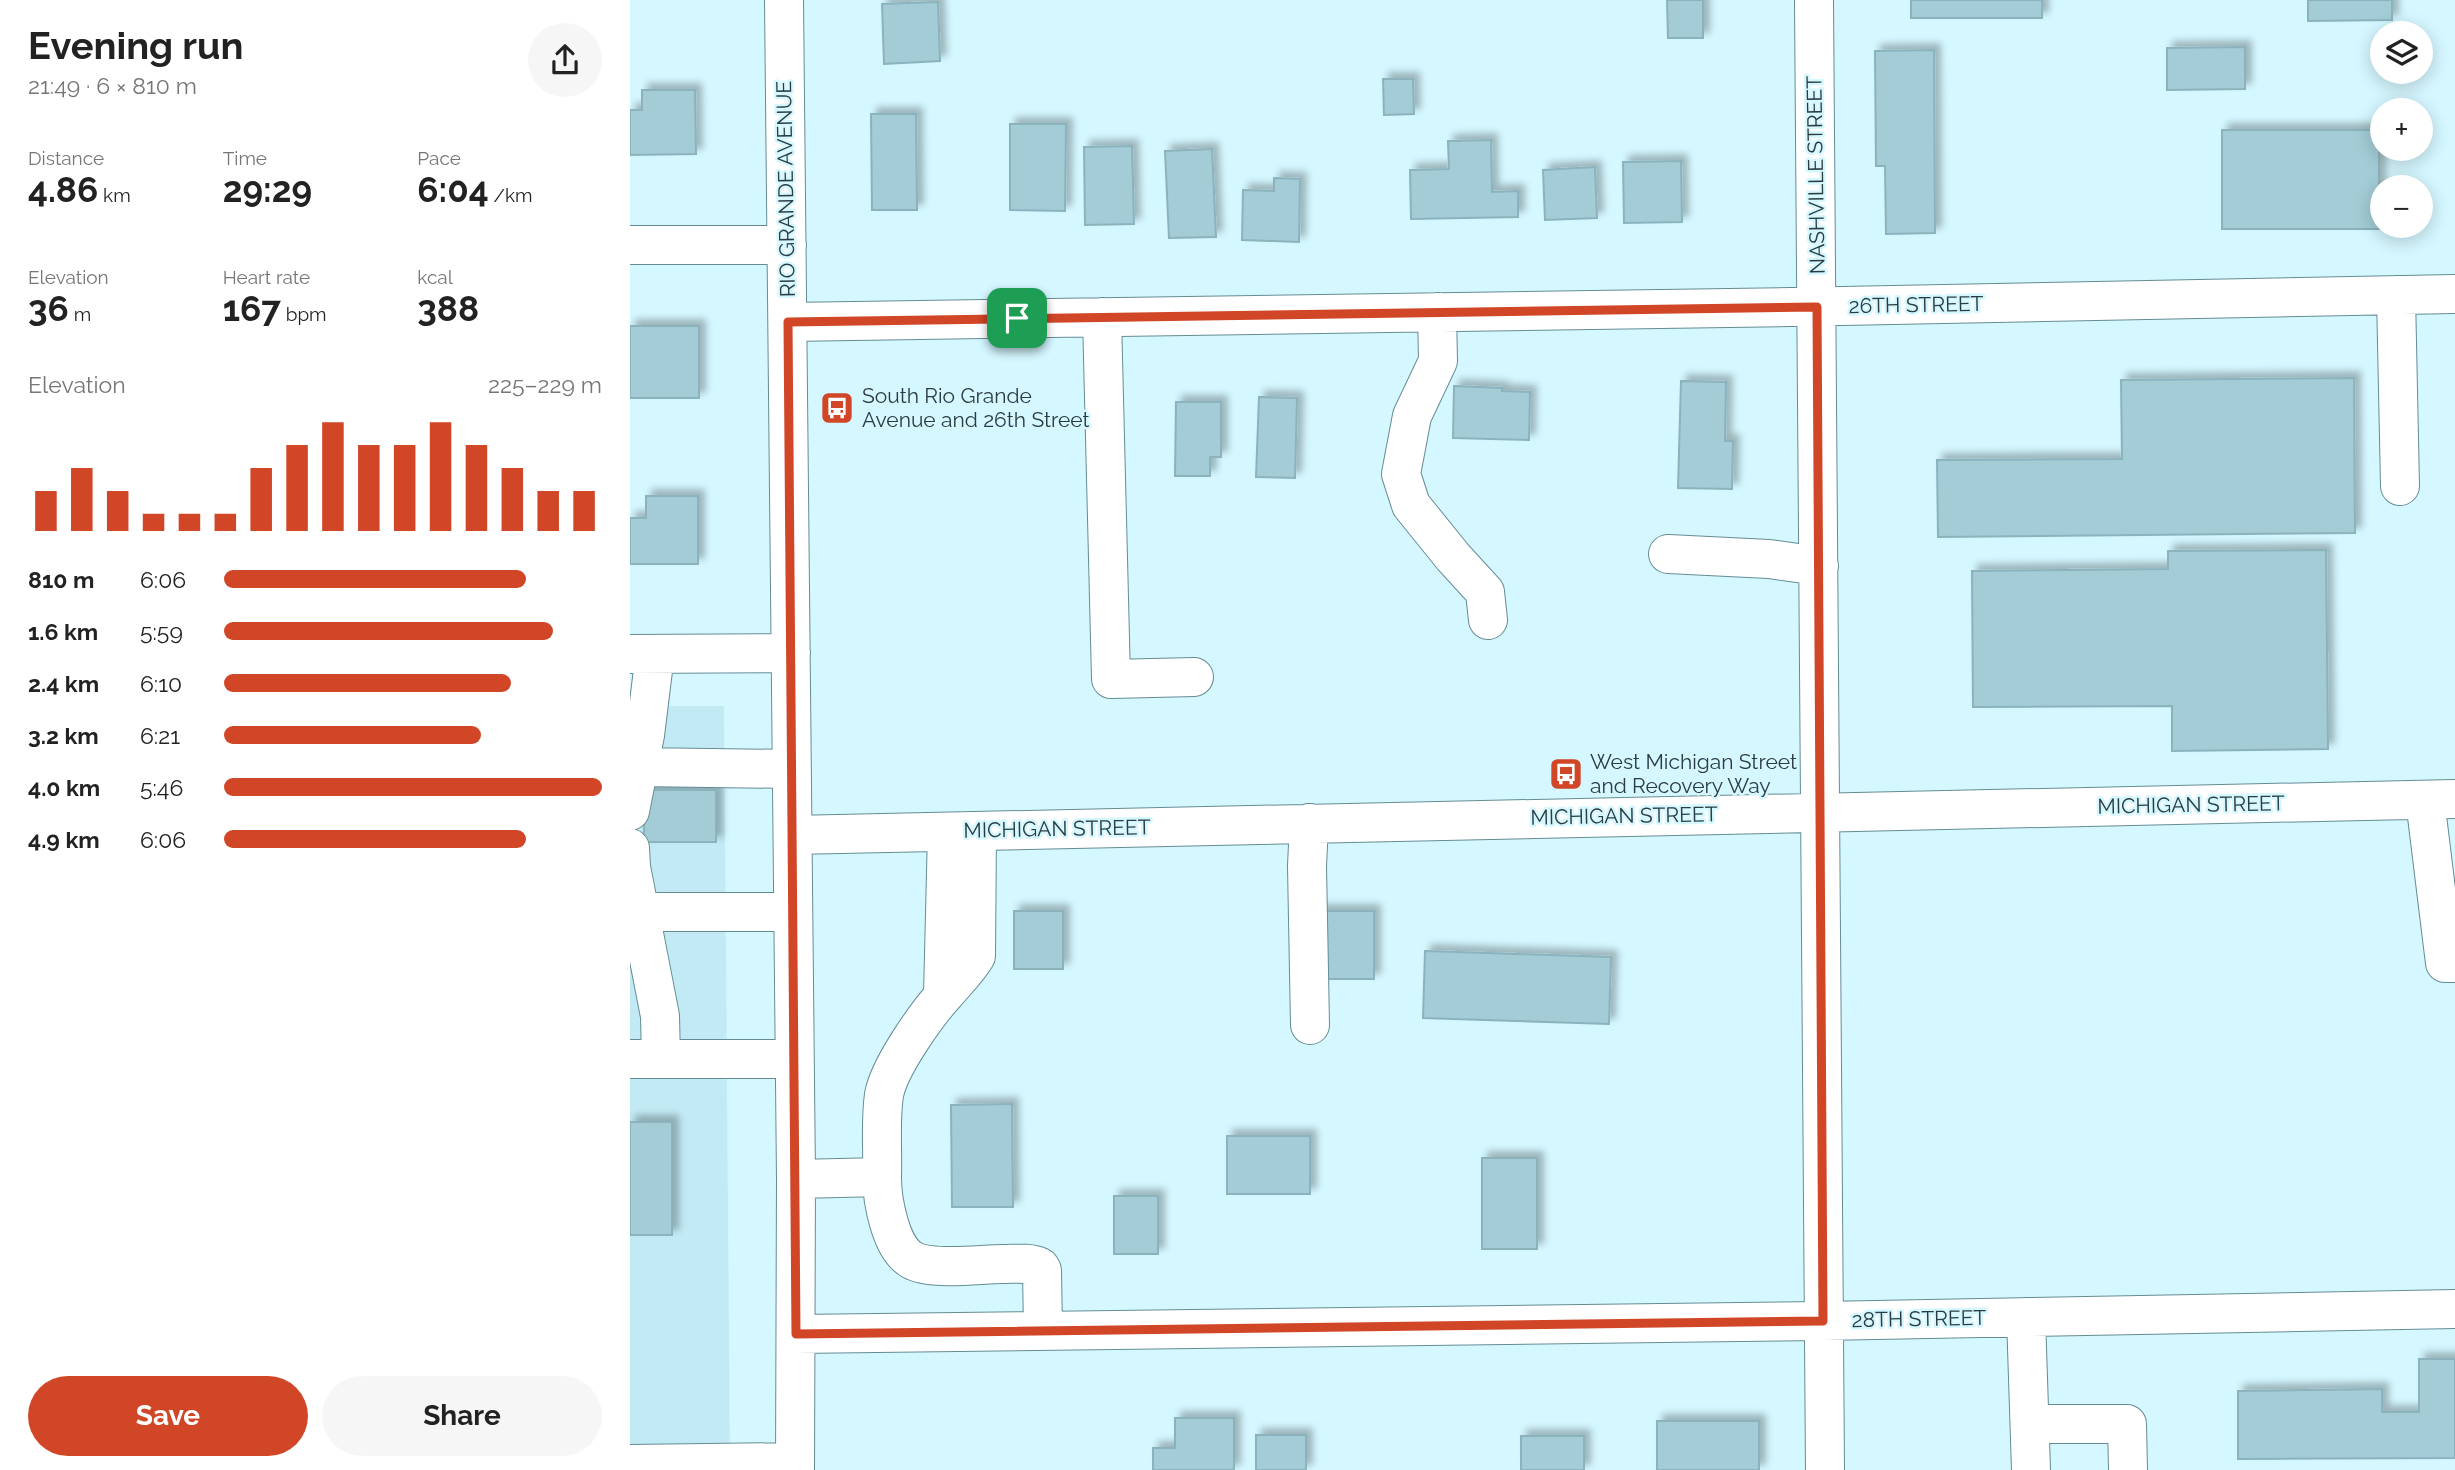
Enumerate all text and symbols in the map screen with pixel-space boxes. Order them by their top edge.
map controls [2370,21,2433,238]
button: layers [2370,21,2433,84]
text: Evening run [28,23,243,68]
button: share [528,23,602,97]
text: 21:49 · 6 × 810 m [28,72,197,99]
street label: NASHVILLE STREET [1801,76,1830,274]
street label: RIO GRANDE AVENUE [771,81,800,297]
button: + [2370,98,2433,161]
text: Distance [28,147,104,169]
text: Time [223,147,267,169]
text: Pace [417,147,461,169]
text: 4.86 [28,169,98,210]
text: 29:29 [223,169,312,210]
text: 6:04 [417,169,489,210]
button: − [2370,175,2433,238]
text: km [98,184,131,206]
text: /km [489,184,533,206]
text: Elevation [28,266,109,288]
text: Heart rate [223,266,310,288]
text: kcal [417,266,453,288]
text: 36 [28,288,69,329]
text: 167 [223,288,281,329]
text: 388 [417,288,479,329]
pin [987,288,1047,348]
street label: 26TH STREET [1848,291,1984,318]
icon: arrive [998,299,1036,337]
text: m [69,303,91,325]
text: bpm [281,303,327,325]
text: Elevation [28,371,126,398]
text: 225–229 m [488,371,602,398]
place label: South Rio Grande Avenue and 26th Street [862,383,1090,432]
bus stop icon: South Rio Grande Avenue and 26th Street [818,389,856,427]
text: 810 m [28,566,94,593]
text: 6:06 [140,566,186,593]
text: 1.6 km [28,618,98,645]
text: 5:59 [140,618,183,645]
text: 2.4 km [28,670,99,697]
text: 6:10 [140,670,182,697]
text: 3.2 km [28,722,99,749]
text: 6:21 [140,722,180,749]
place label: West Michigan Street and Recovery Way [1590,749,1797,798]
bus stop icon: West Michigan Street and Recovery Way [1547,755,1585,793]
text: 4.0 km [28,774,100,801]
text: 5:46 [140,774,183,801]
street label: MICHIGAN STREET [2097,790,2285,819]
street label: MICHIGAN STREET [1530,801,1718,830]
street label: MICHIGAN STREET [963,814,1151,843]
text: 4.9 km [28,826,100,853]
text: 6:06 [140,826,186,853]
street label: 28TH STREET [1851,1305,1987,1332]
button: Save [28,1376,308,1456]
button: Share [322,1376,602,1456]

